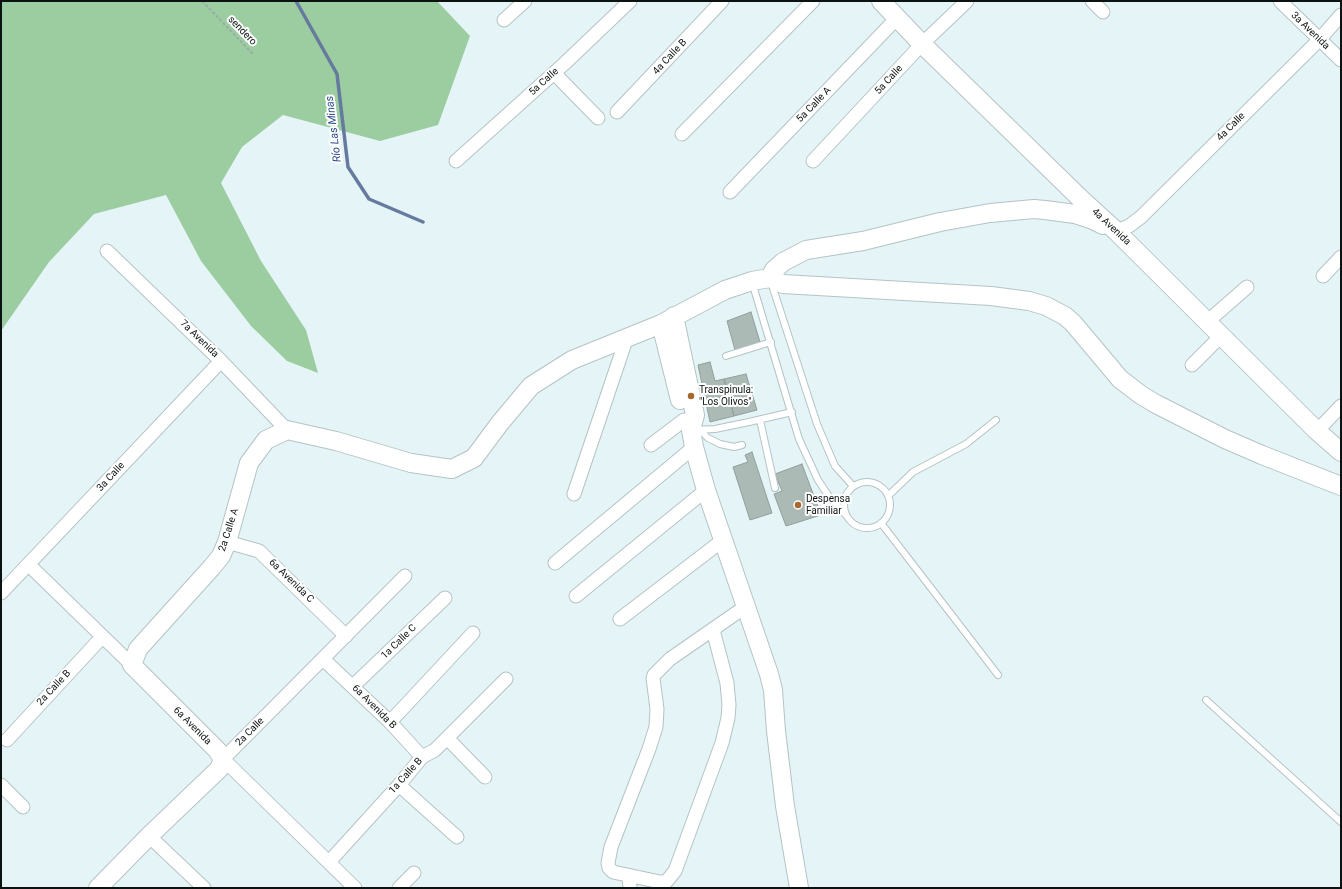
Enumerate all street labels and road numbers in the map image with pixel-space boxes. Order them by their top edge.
street label: 3a Avenida [1288,10,1332,52]
street label: sendero [225,14,259,48]
street label: 4a Calle B [650,37,690,77]
street label: 5a Calle [872,63,906,97]
street label: 5a Calle [527,66,561,98]
street label: 5a Calle A [794,85,834,125]
street label: 4a Calle [1214,110,1248,144]
street label: 4a Avenida [1089,206,1133,248]
street label: 7a Avenida [177,318,221,360]
street label: 3a Calle [94,460,128,494]
street label: 2a Calle A [216,507,242,553]
street label: 6a Avenida C [266,557,316,605]
street label: 1a Calle C [379,622,419,662]
street label: 2a Calle B [34,668,74,708]
street label: 6a Avenida B [349,682,399,732]
street label: 6a Avenida [170,704,214,748]
street label: 2a Calle [233,715,267,749]
street label: 1a Calle B [387,756,425,796]

